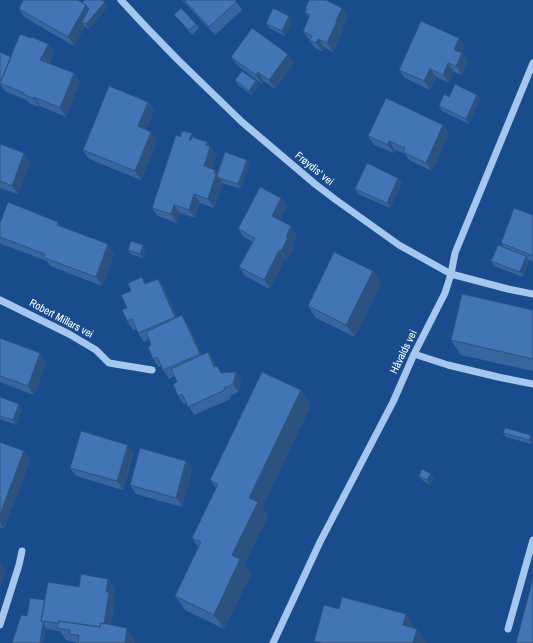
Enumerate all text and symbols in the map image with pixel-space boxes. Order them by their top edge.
street label: Frøydis' vei [292,149,336,189]
street label: Robert Millars vei [27,297,95,341]
street label: Håvalds vei [388,328,420,376]

